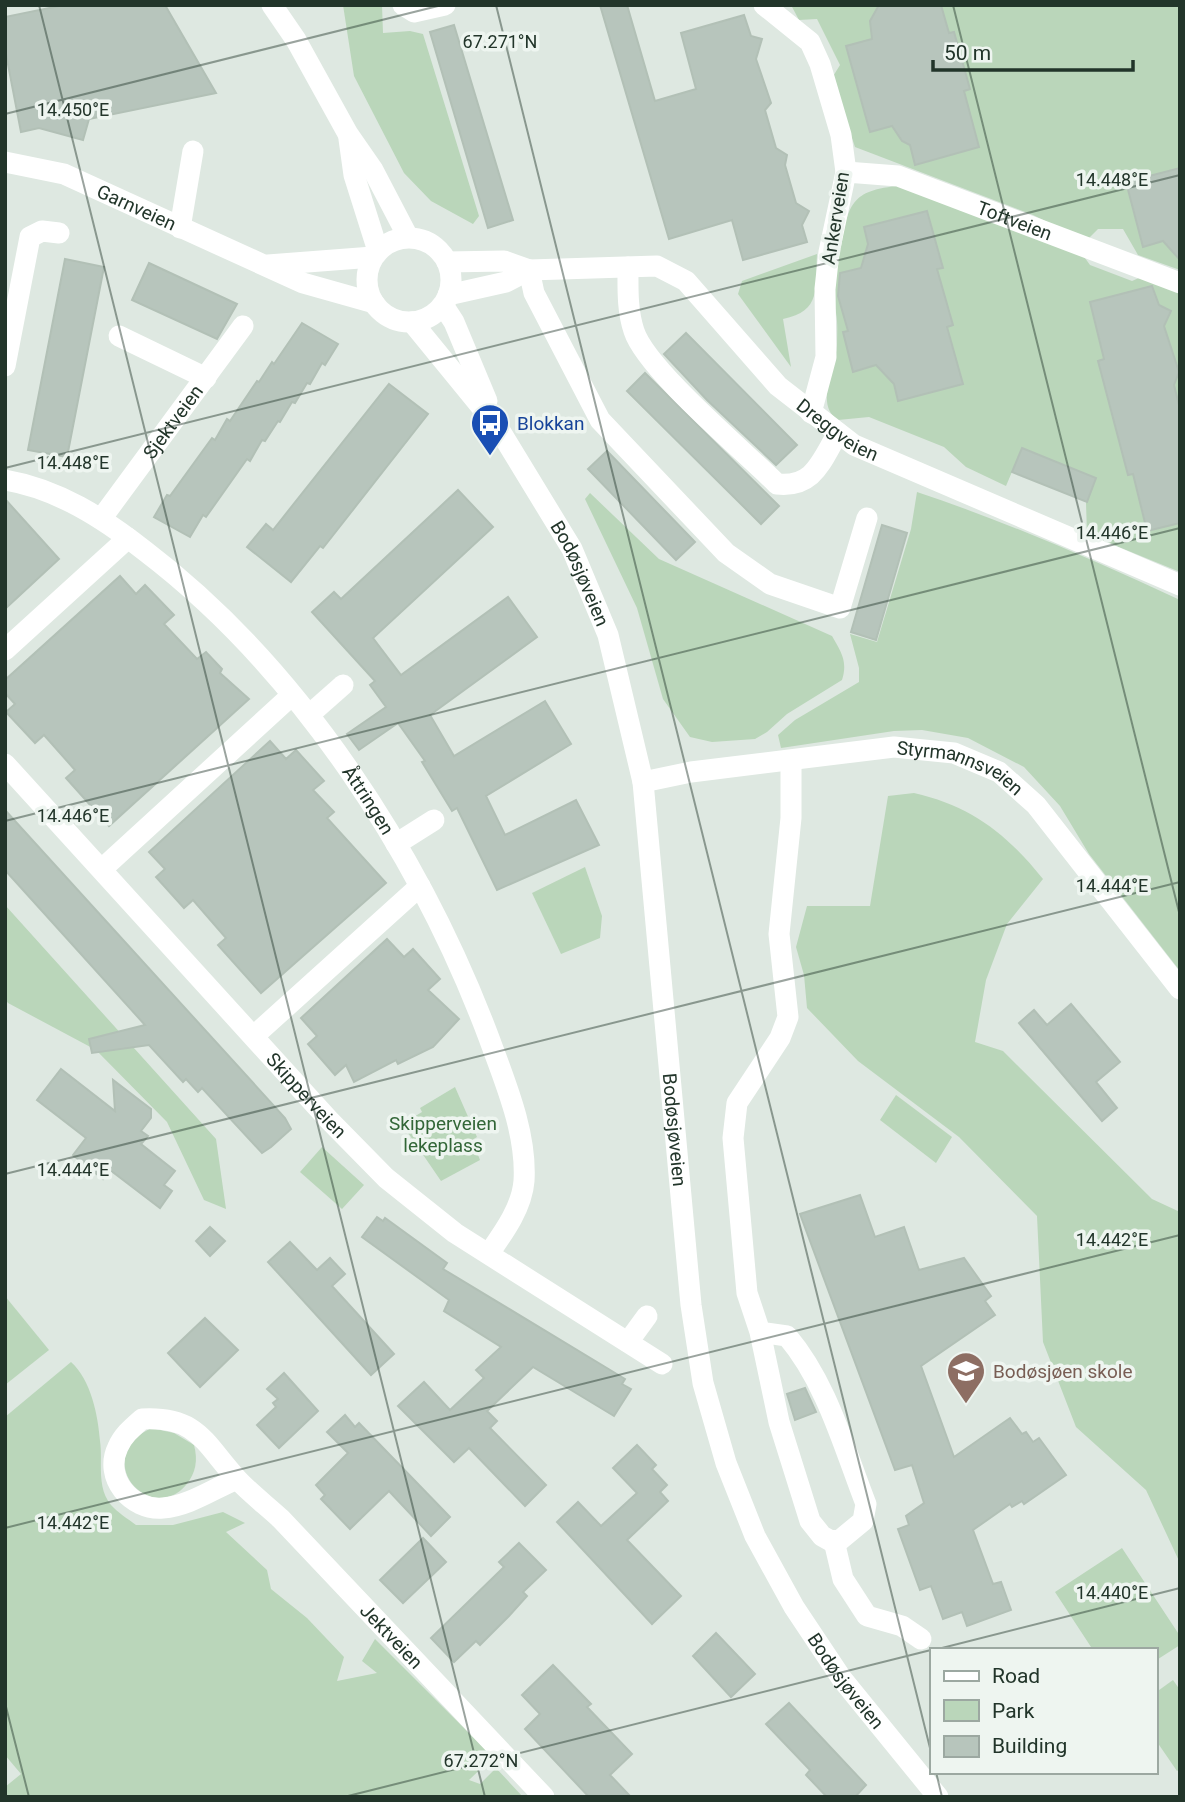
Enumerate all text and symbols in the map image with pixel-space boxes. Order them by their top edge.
scale bar [933,28,1132,72]
text: 67.271°N [463,31,537,52]
text: 50 m [944,41,991,65]
text: 14.450°E [37,99,109,120]
text: 14.448°E [1076,169,1148,190]
street label: Ankerveien [817,170,854,266]
street label: Garnveien [93,180,180,236]
street label: Toftveien [974,196,1055,245]
street label: Sjektveien [138,380,208,463]
street label: Dreggveien [792,394,882,466]
bus stop icon: Blokkan [469,402,511,457]
place label: Blokkan [517,412,584,435]
text: 14.448°E [37,452,109,473]
street label: Bodøsjøveien [545,517,614,630]
text: 14.446°E [1076,522,1148,543]
street label: Styrmannsveien [896,736,1028,800]
street label: Åttringen [337,761,399,839]
text: 14.446°E [37,805,109,826]
text: 14.444°E [1076,875,1148,896]
street label: Skipperveien [261,1048,351,1143]
street label: Bodøsjøveien [658,1072,691,1188]
park label: Skipperveien lekeplass [389,1112,497,1157]
text: 14.444°E [37,1159,109,1180]
text: 14.442°E [1076,1229,1148,1250]
school or university icon: Bodøsjøen skole [945,1350,987,1405]
place label: Bodøsjøen skole [993,1360,1133,1383]
text: 14.442°E [37,1512,109,1533]
text: 14.440°E [1076,1582,1148,1603]
street label: Jektveien [355,1599,427,1674]
street label: Bodøsjøveien [803,1629,889,1734]
legend [930,1648,1157,1774]
text: Road [992,1664,1040,1688]
text: Park [992,1699,1035,1723]
text: Building [992,1734,1067,1758]
text: 67.272°N [444,1750,518,1771]

